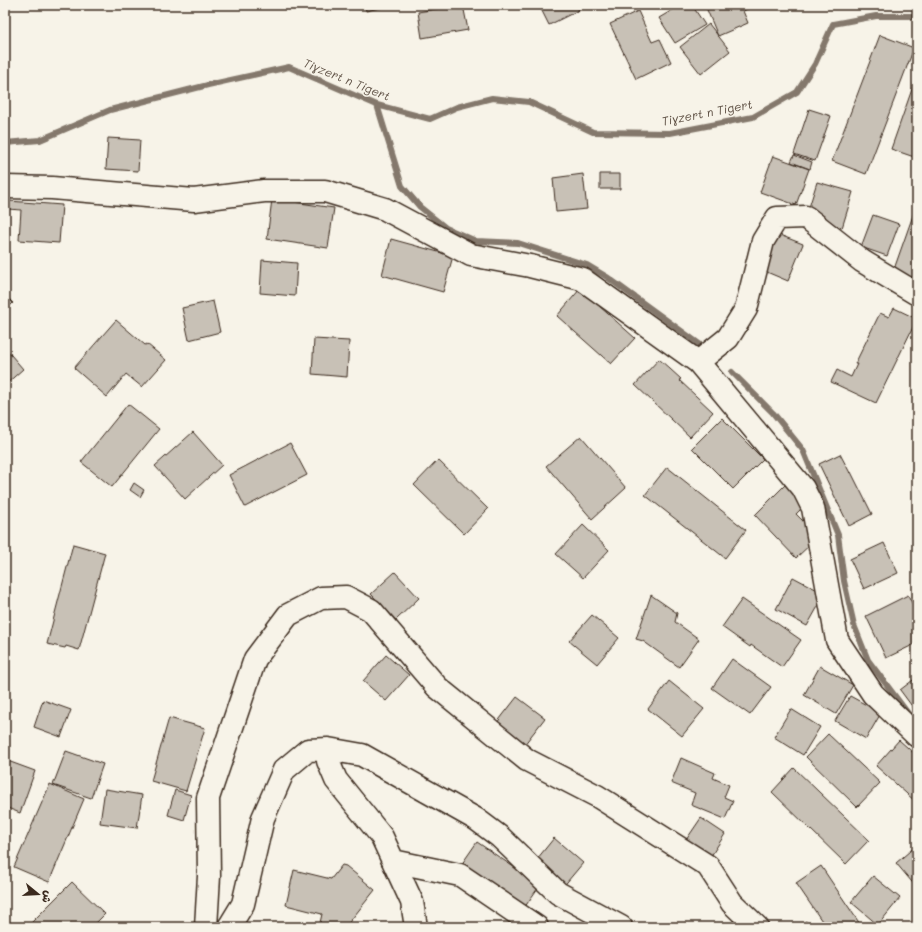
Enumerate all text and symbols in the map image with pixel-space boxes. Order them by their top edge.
water label: Tiɣzert n Tigert [301,54,393,104]
water label: Tiɣzert n Tigert [660,95,754,129]
north arrow [18,874,58,914]
text: ش [39,889,57,905]

